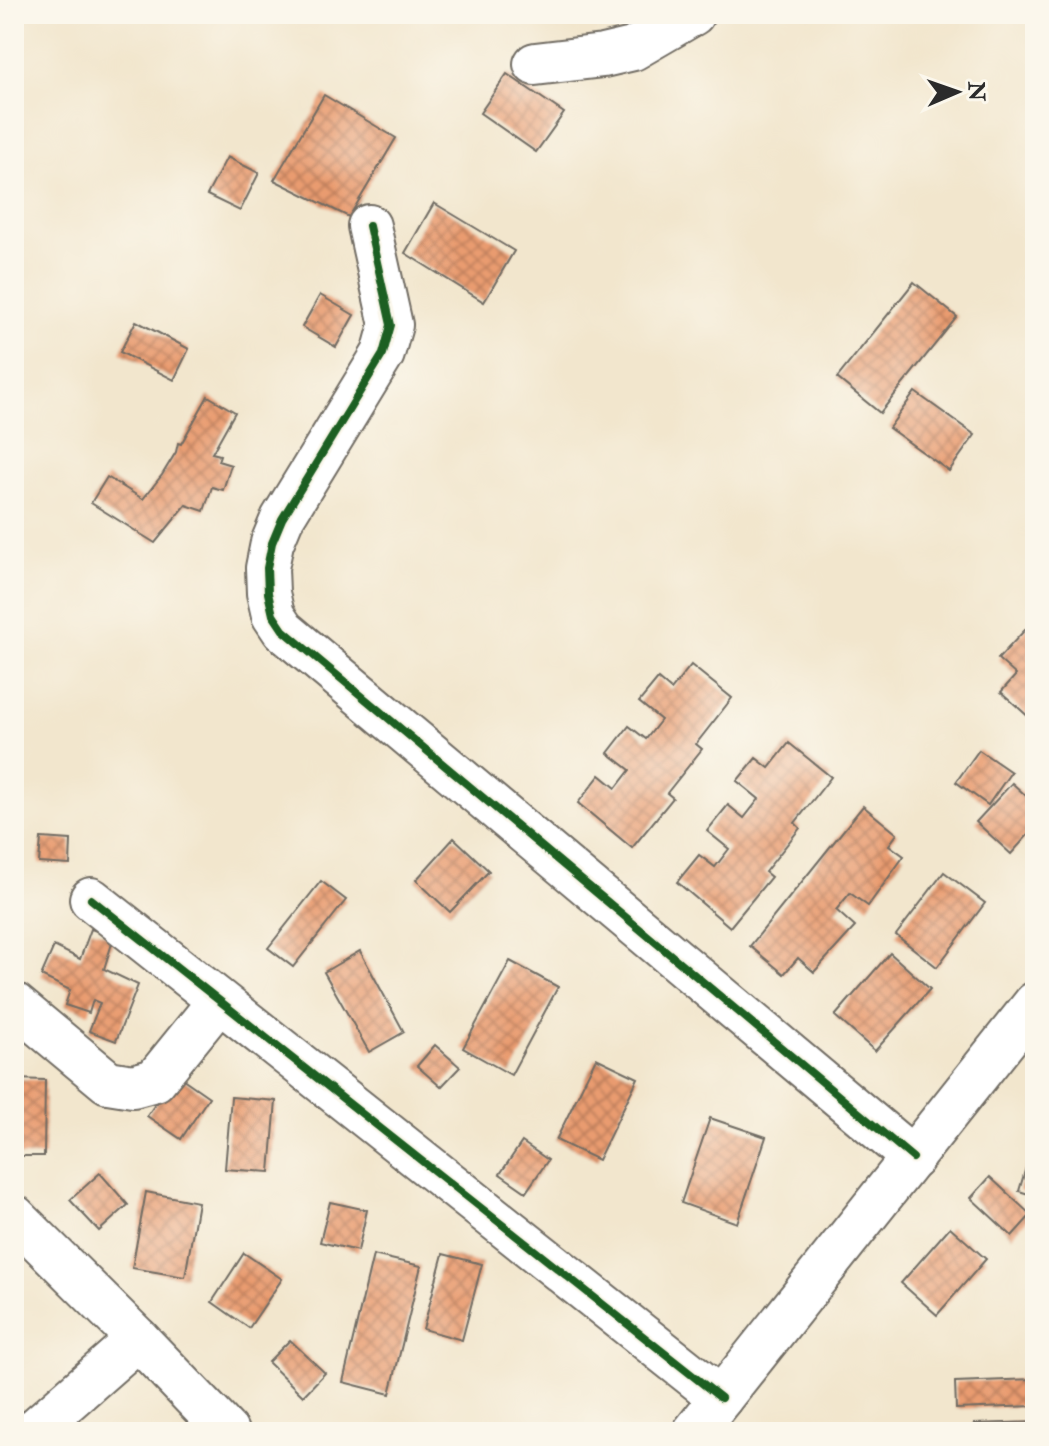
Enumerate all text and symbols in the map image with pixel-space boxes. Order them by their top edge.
north arrow [917,52,997,132]
text: N [962,80,990,102]

